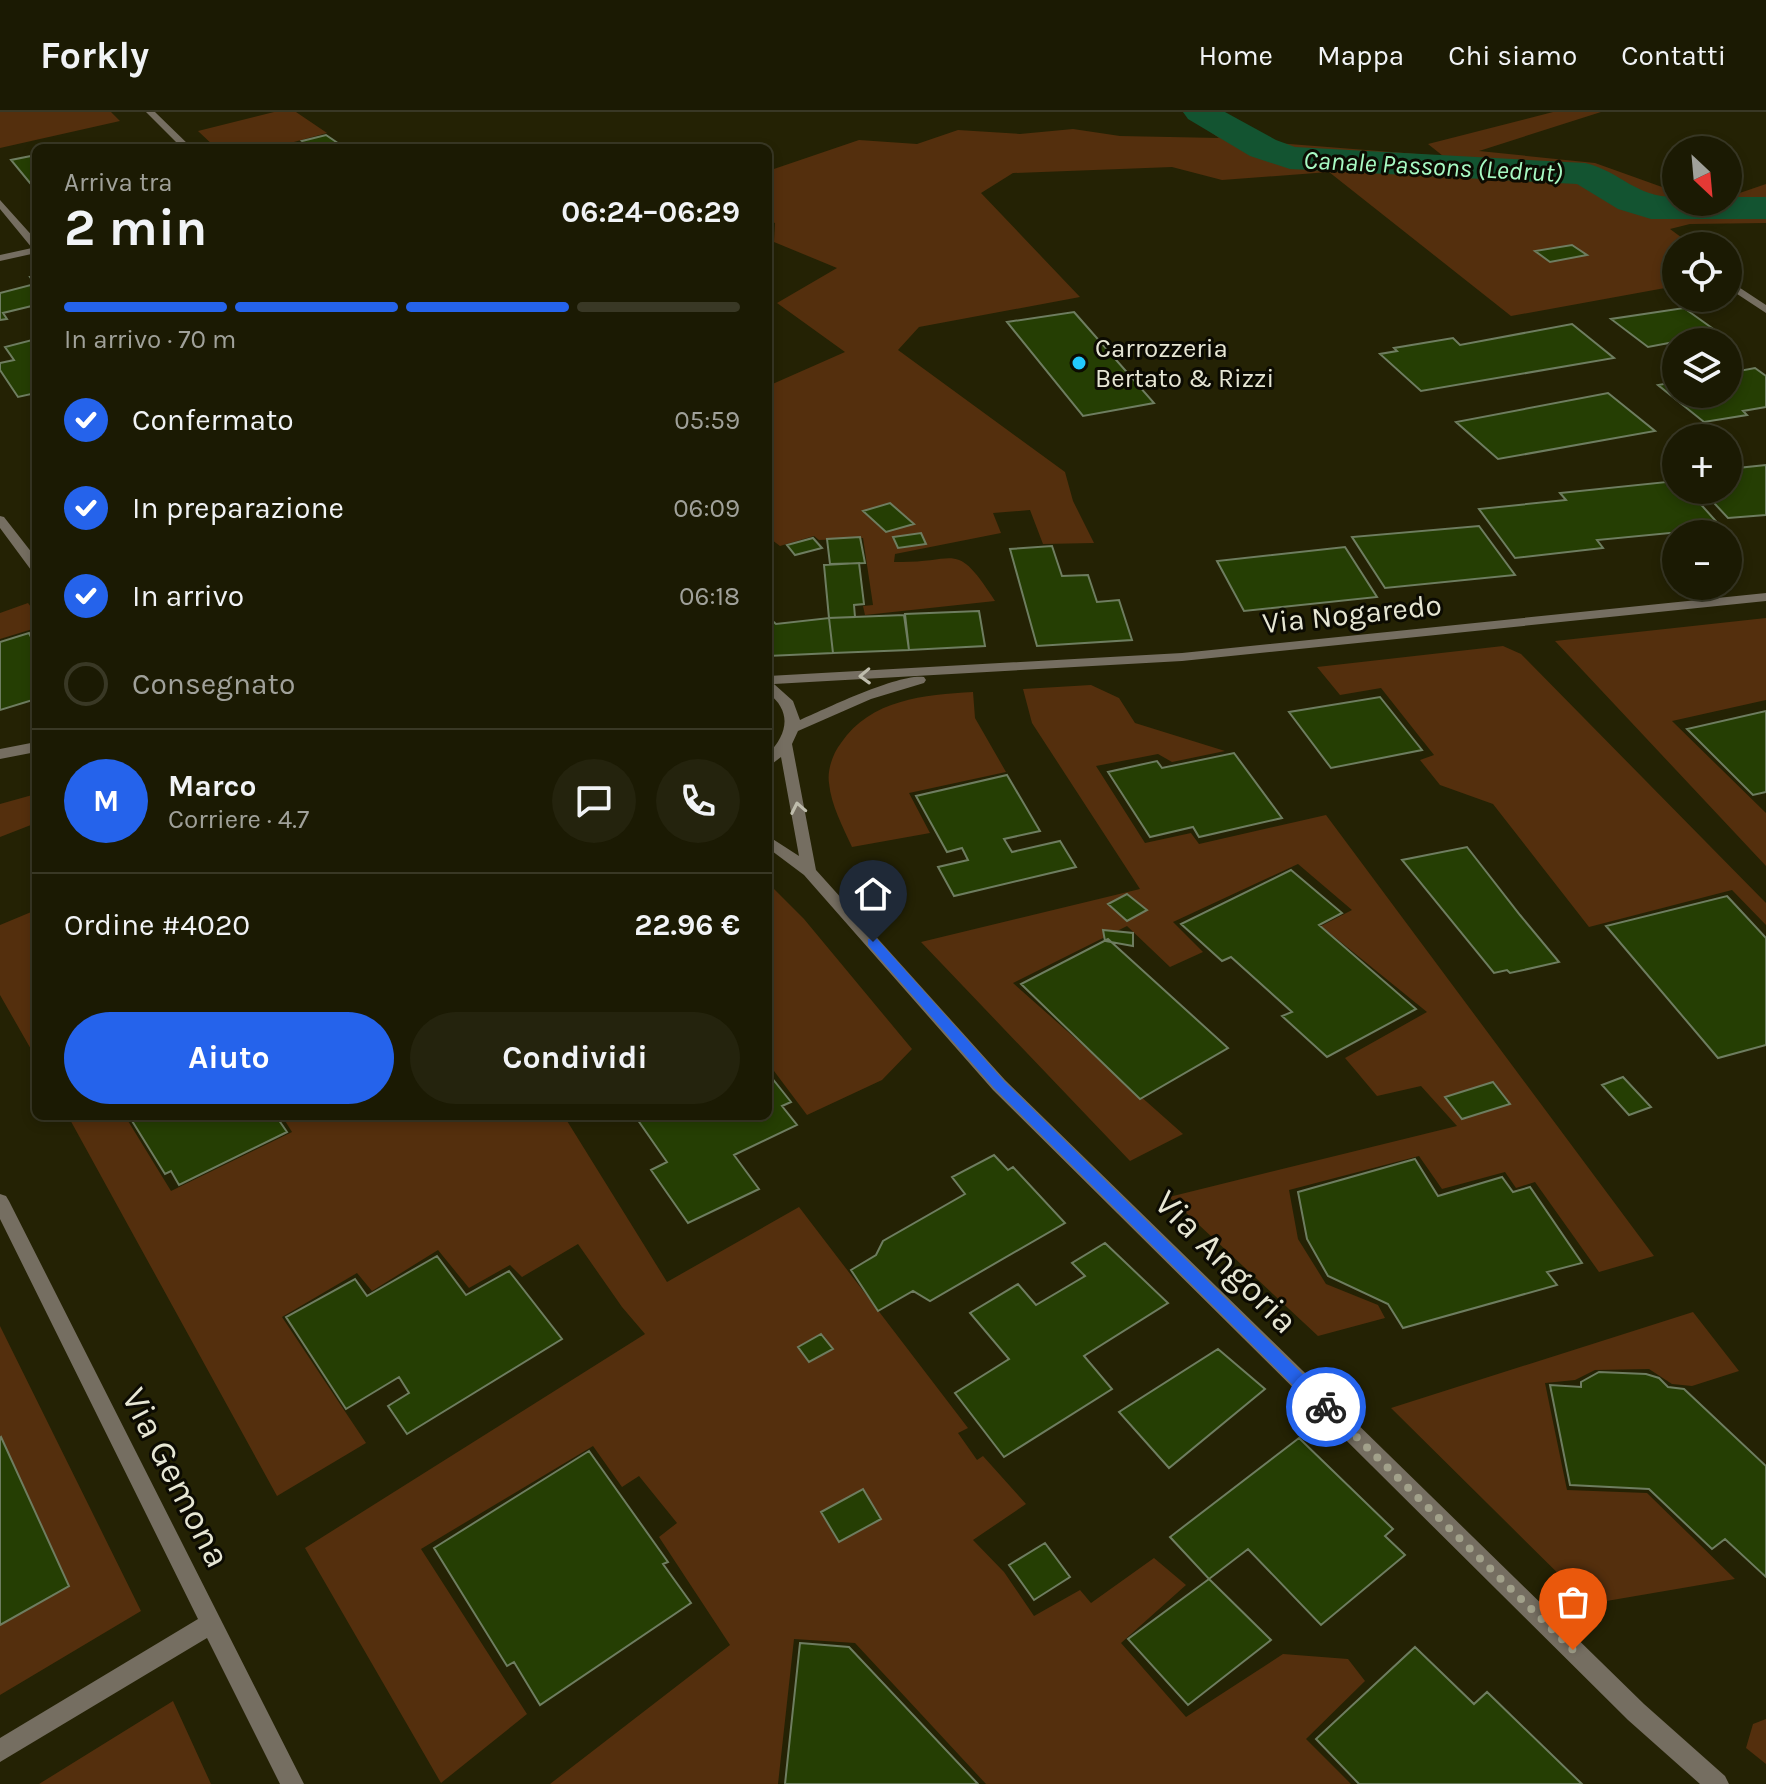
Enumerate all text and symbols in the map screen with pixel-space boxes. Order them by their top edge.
text: Forkly [40,33,149,78]
text: Home [1198,39,1273,72]
text: Mappa [1317,39,1404,72]
text: Chi siamo [1448,39,1577,72]
text: Contatti [1621,39,1726,72]
north arrow [1662,136,1742,216]
map controls [1662,136,1742,600]
water label: Canale Passons (Ledrut) [1303,144,1563,189]
text: Arriva tra [64,167,173,198]
text: 06:24–06:29 [561,194,740,230]
text: 2 min [64,197,207,258]
button: locate [1662,232,1742,312]
text: In arrivo · 70 m [64,324,236,355]
button: layers [1662,328,1742,408]
place label: Carrozzeria Bertato & Rizzi [1095,333,1274,394]
marker: Carrozzeria Bertato & Rizzi [1070,354,1088,372]
icon: check [64,398,108,442]
text: Confermato [132,402,294,438]
text: 05:59 [674,405,740,436]
button: + [1662,424,1742,504]
icon: check [64,486,108,530]
text: In preparazione [132,490,344,526]
text: 06:09 [673,493,740,524]
button: − [1662,520,1742,600]
icon: check [64,574,108,618]
text: In arrivo [132,578,244,614]
text: 06:18 [679,581,740,612]
street label: Via Nogaredo [1260,587,1444,641]
text: Consegnato [132,666,295,702]
one-way arrow [858,667,871,684]
button: chat [552,759,636,843]
button: phone [656,759,740,843]
text: Marco [168,768,256,804]
text: M [93,783,119,819]
one-way arrow [790,801,807,815]
text: Corriere · 4.7 [168,804,309,835]
pin [839,860,907,942]
icon: home [851,872,895,916]
text: Ordine #4020 [64,907,250,943]
text: 22.96 € [634,907,740,943]
button: Aiuto [64,1012,394,1104]
button: Condividi [410,1012,740,1104]
street label: Via Angoria [1146,1181,1307,1342]
courier [1286,1367,1366,1447]
street label: Via Gemona [113,1381,239,1574]
icon: bike [1304,1385,1348,1429]
pin [1539,1568,1607,1650]
icon: bag [1551,1580,1595,1624]

